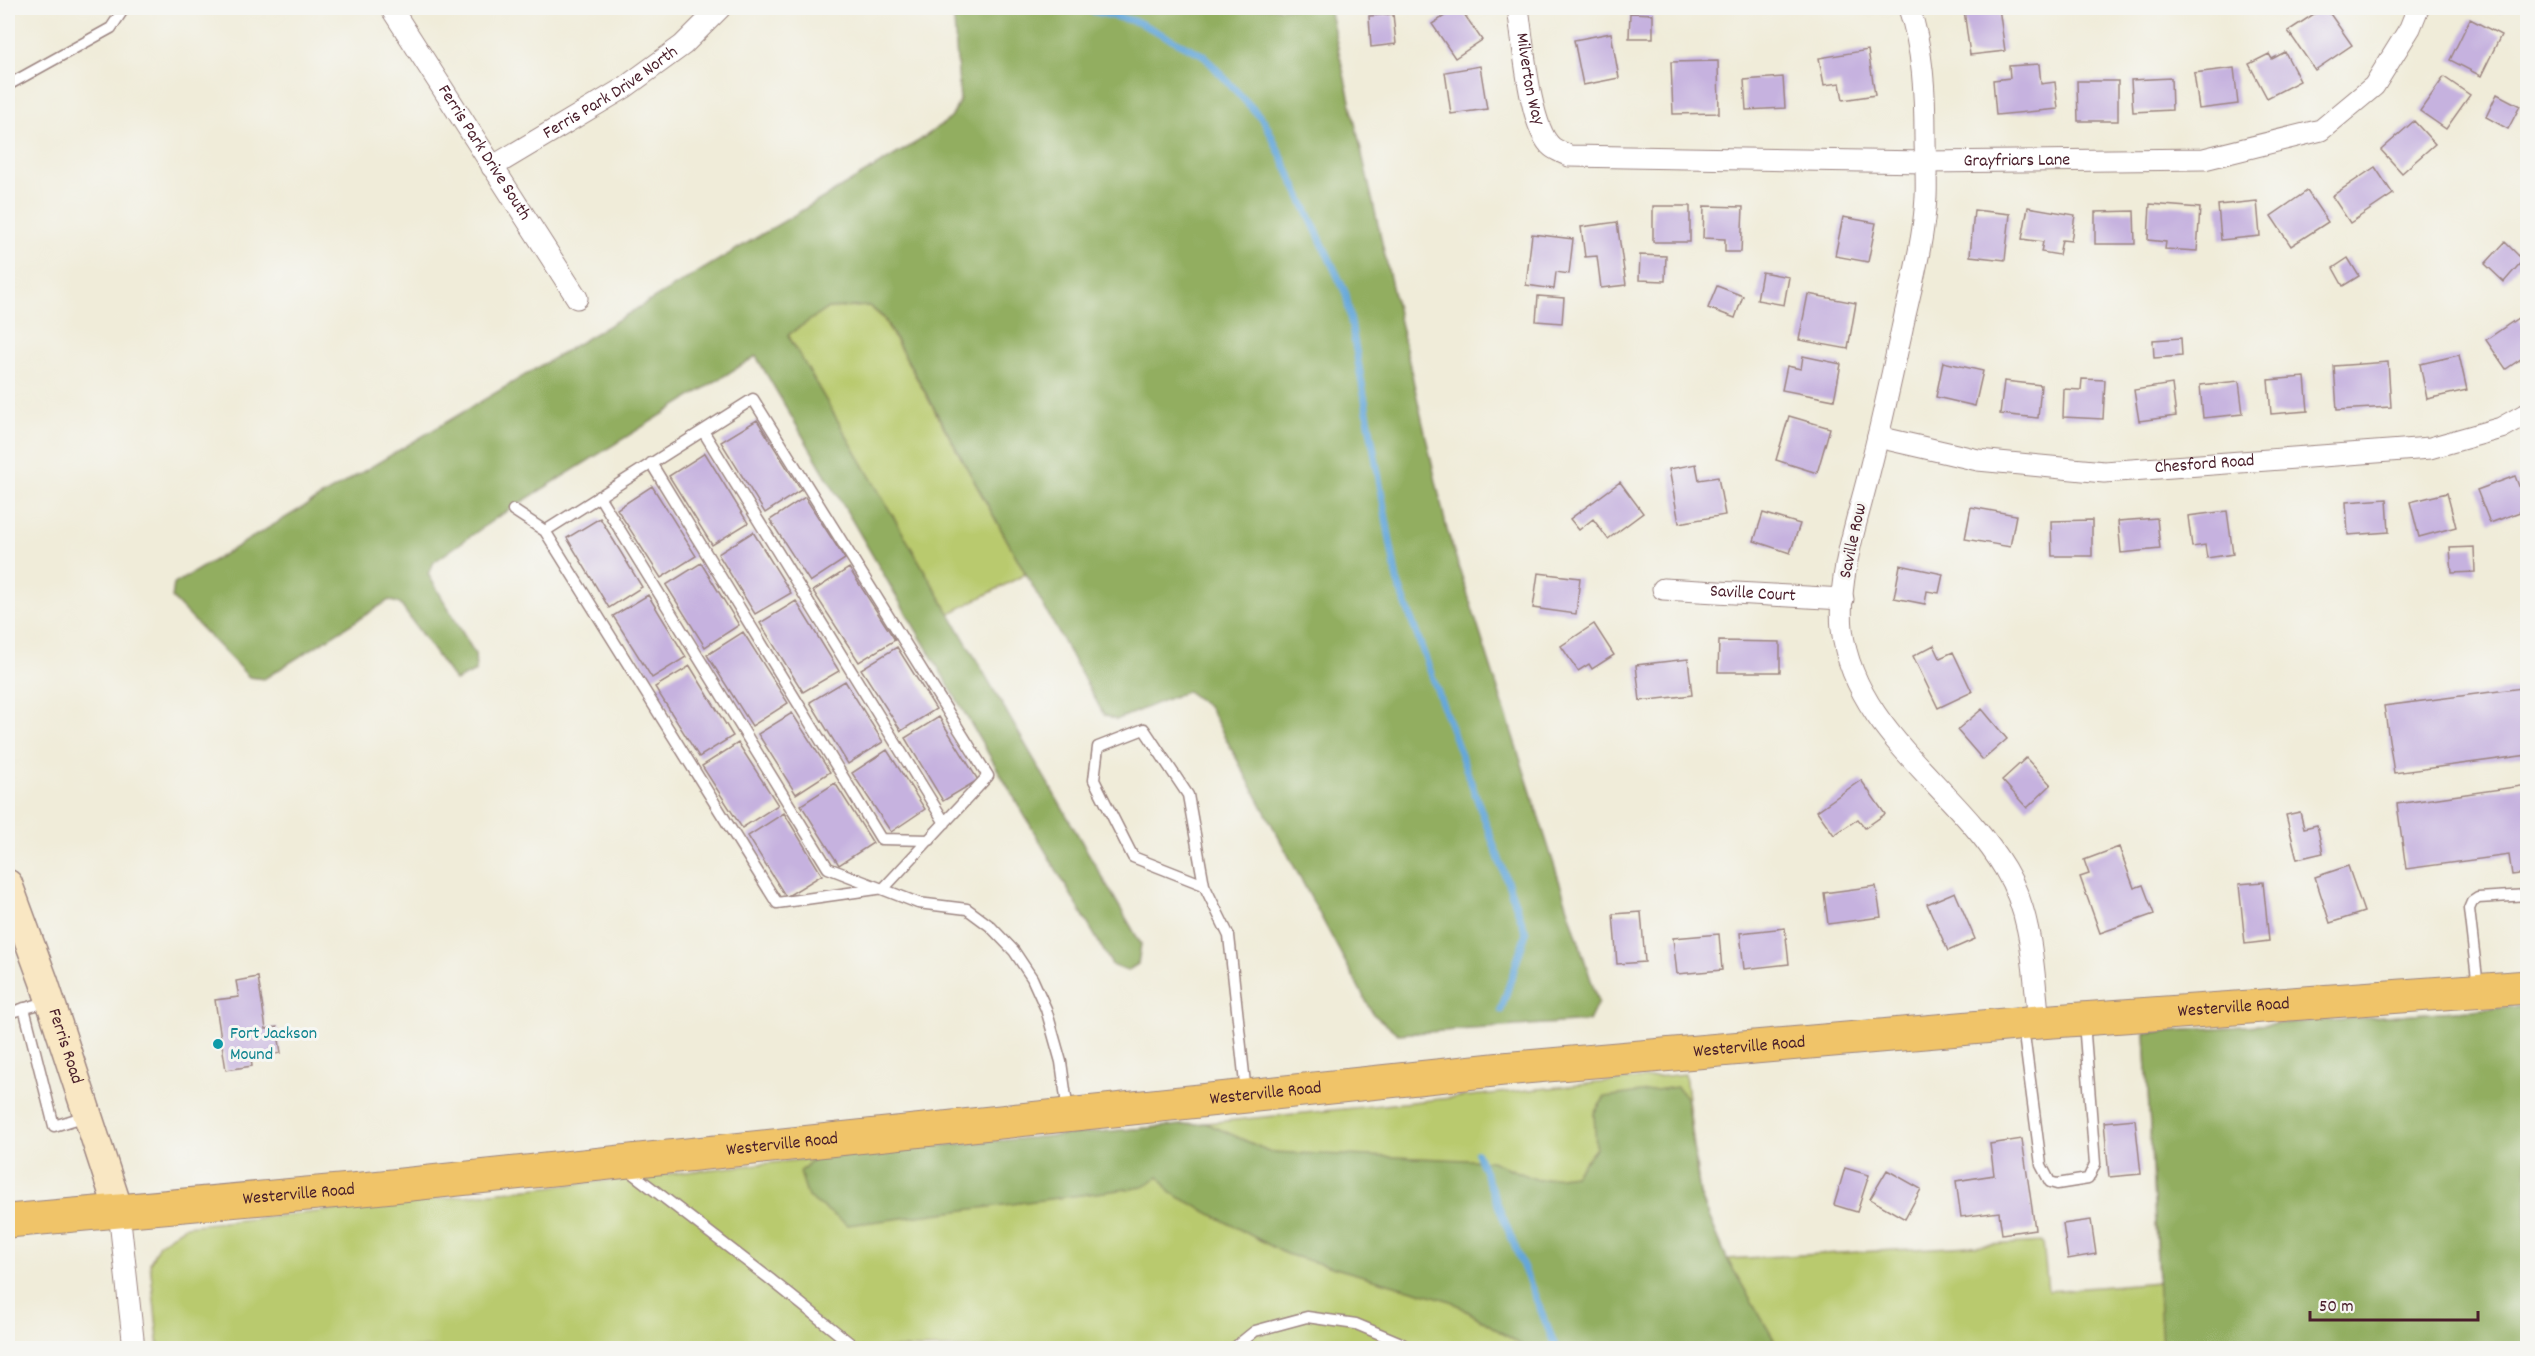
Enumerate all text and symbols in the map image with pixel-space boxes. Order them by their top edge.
street label: Milverton Way [1509,31,1551,129]
street label: Ferris Park Drive North [539,40,683,146]
street label: Ferris Park Drive South [431,80,537,225]
street label: Grayfriars Lane [1963,148,2070,174]
street label: Chesford Road [2154,448,2255,481]
street label: Saville Row [1834,501,1874,581]
street label: Saville Court [1709,579,1797,609]
street label: Westerville Road [2177,992,2291,1025]
street label: Ferris Road [41,1005,89,1087]
place label: Fort Jackson Mound [230,1022,317,1068]
street label: Westerville Road [1692,1030,1806,1065]
marker: Fort Jackson Mound [211,1037,225,1051]
street label: Westerville Road [1208,1076,1323,1112]
street label: Westerville Road [725,1127,839,1163]
street label: Westerville Road [242,1177,356,1212]
scale bar [2310,1284,2478,1322]
text: 50 m [2319,1295,2354,1320]

